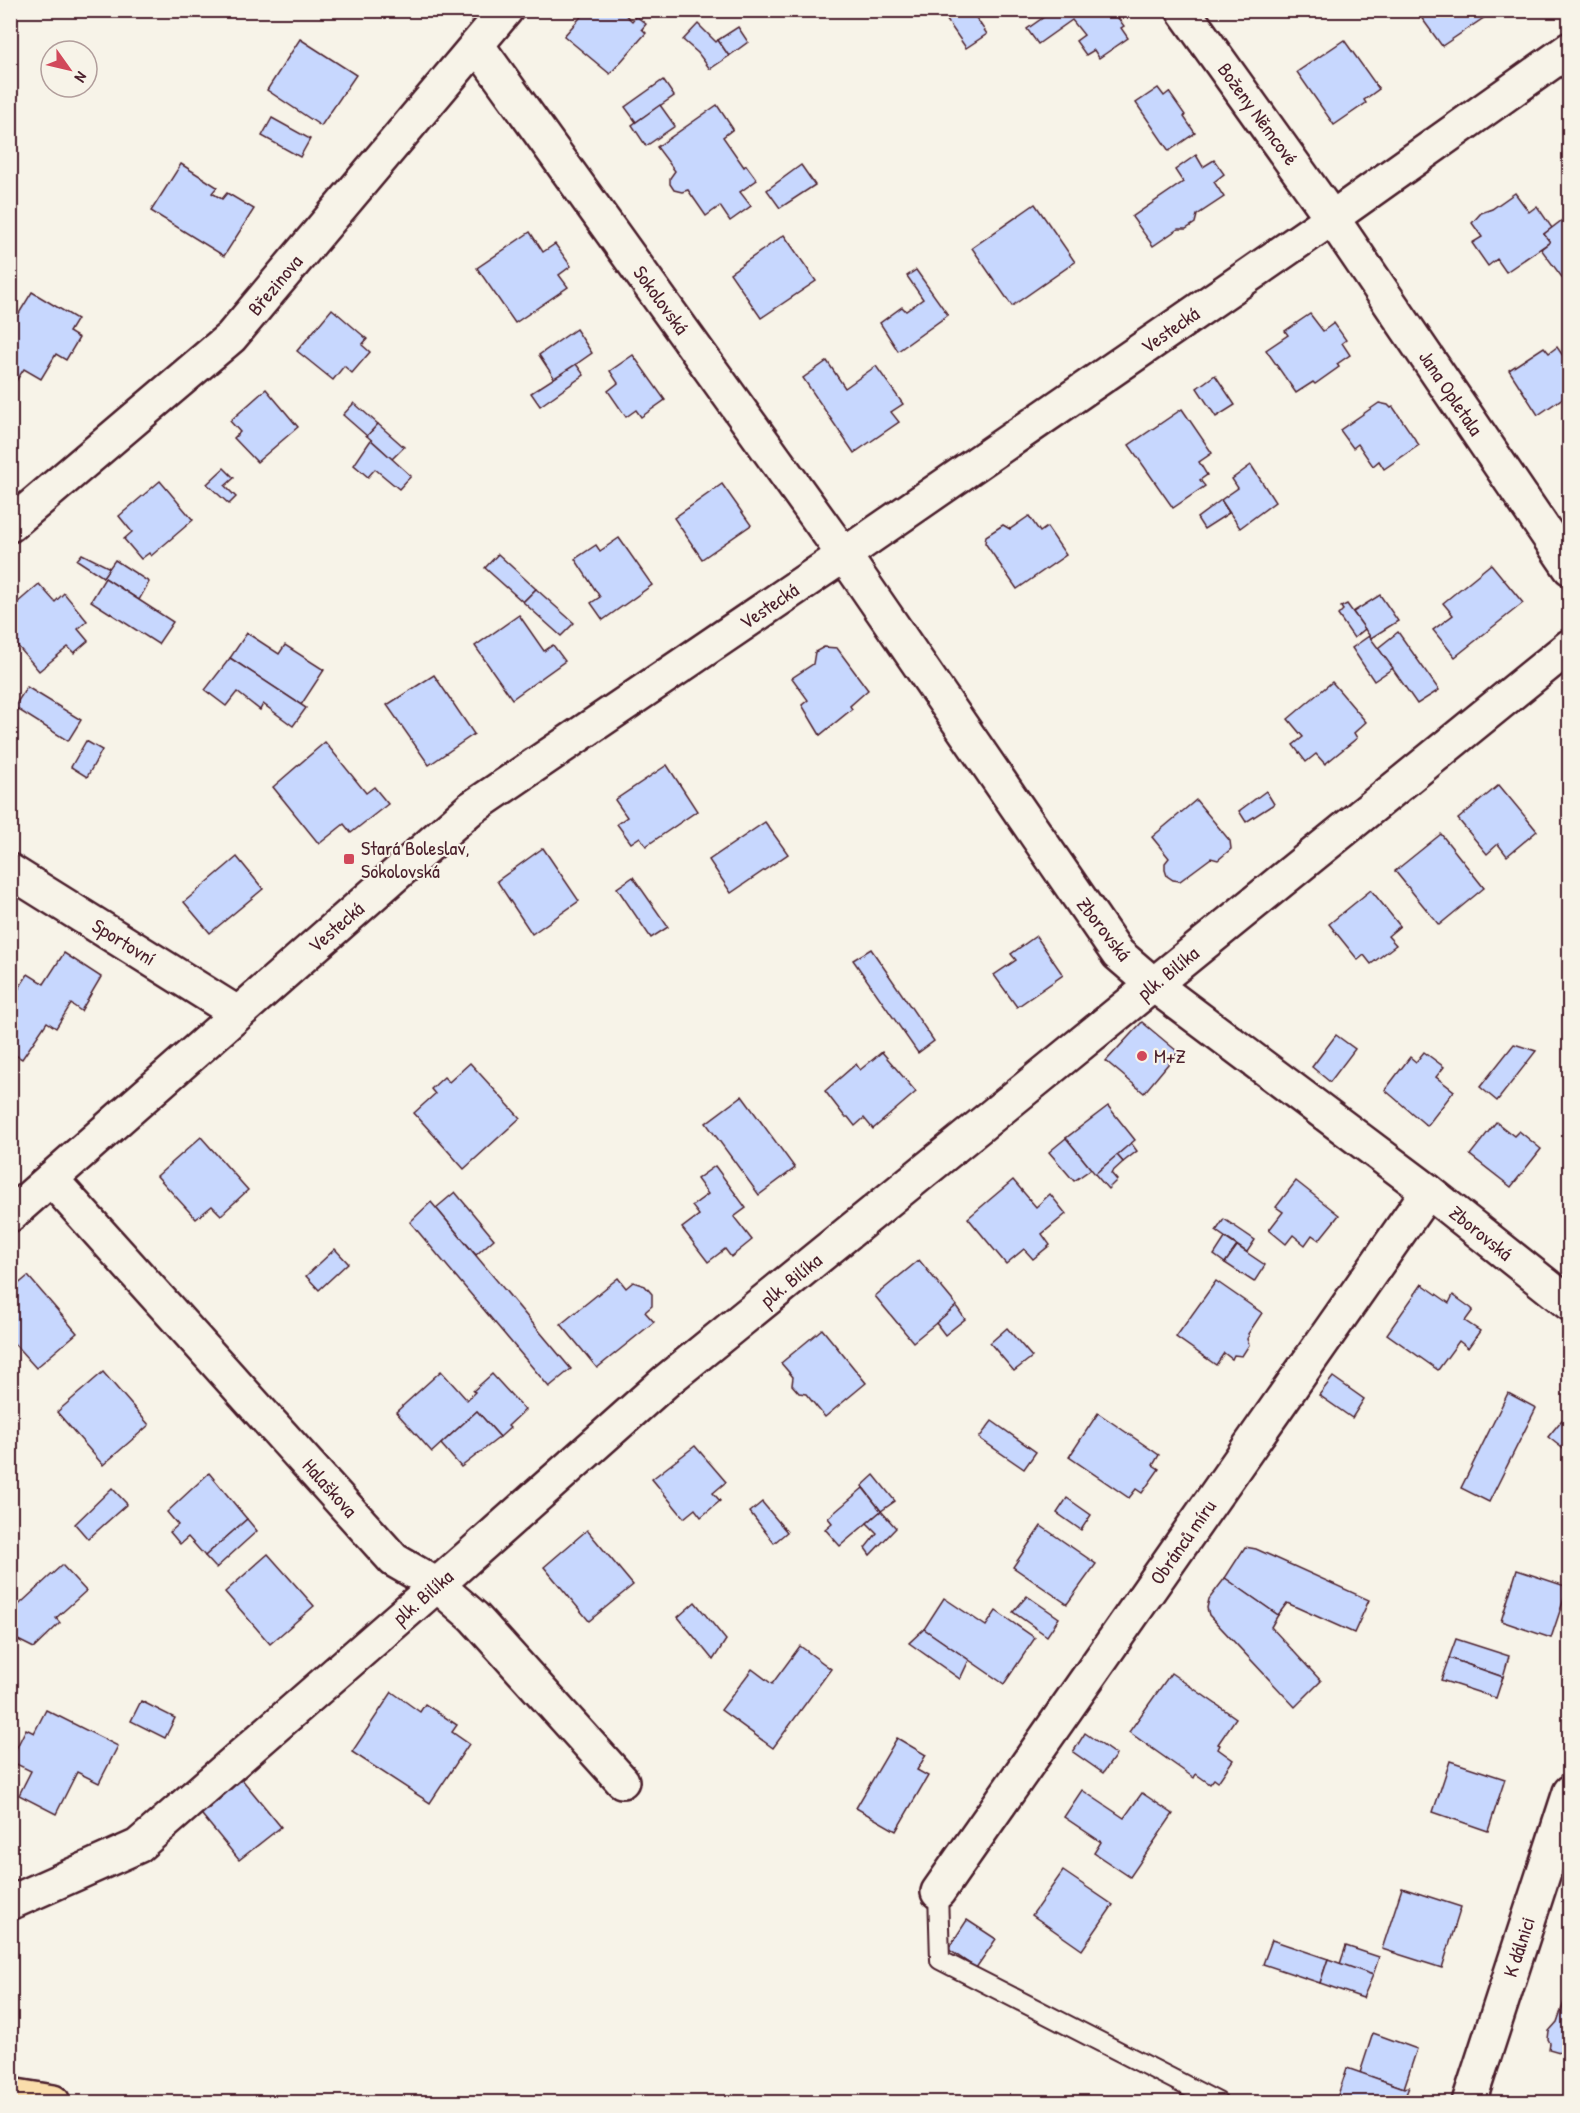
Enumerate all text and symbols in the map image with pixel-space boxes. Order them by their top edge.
north arrow [39,39,99,99]
street label: Boženy Němcové [1212,57,1305,171]
text: N [70,68,93,87]
street label: Březinova [241,248,308,321]
street label: Sokolovská [627,260,696,340]
street label: Vestecká [1135,300,1204,359]
street label: Jana Opletala [1413,345,1490,441]
street label: Vestecká [734,576,804,635]
place label: Stará Boleslav, Sokolovská [361,834,469,884]
marker: Stará Boleslav, Sokolovská [342,852,356,866]
street label: Zborovská [1071,891,1138,966]
street label: Vestecká [302,895,369,958]
street label: Sportovní [87,912,161,972]
street label: plk. Bilíka [1131,939,1204,1006]
place label: M+Z [1154,1042,1186,1069]
marker: M+Z [1135,1049,1149,1063]
street label: Zborovská [1444,1199,1519,1266]
street label: plk. Bilíka [754,1246,827,1313]
street label: Halaškova [297,1453,364,1523]
street label: Obránců míru [1143,1494,1222,1590]
street label: plk. Bilíka [387,1563,459,1630]
street label: K dálnici [1496,1913,1541,1980]

